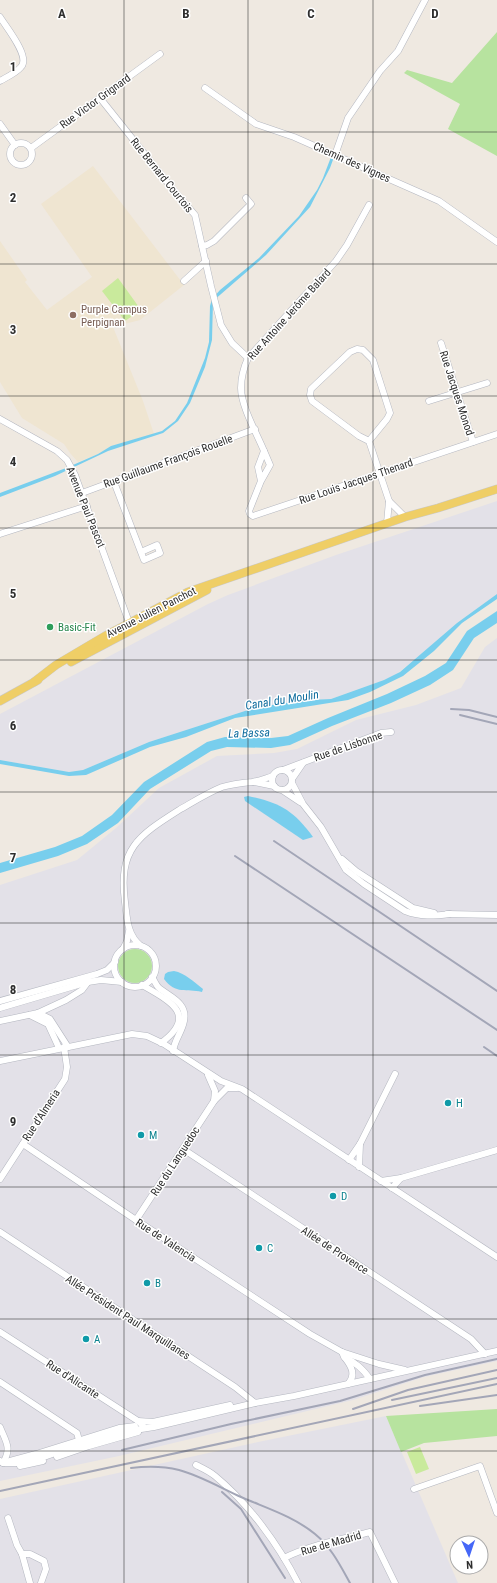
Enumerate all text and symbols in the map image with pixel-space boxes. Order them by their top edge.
text: A [58,6,66,21]
text: B [182,6,190,21]
text: C [307,6,315,21]
text: D [431,6,439,21]
text: 1 [10,59,16,74]
street label: Rue Victor Grignard [57,71,133,131]
street label: Rue Bernard Courtois [128,135,196,215]
street label: Chemin des Vignes [311,140,392,185]
text: 2 [10,190,17,205]
street label: Rue Antoine Jerôme Balard [245,266,334,362]
place label: Purple Campus Perpignan [81,303,147,329]
marker: Purple Campus Perpignan [68,310,78,320]
text: 3 [10,322,16,337]
street label: Rue Jacques Monod [437,349,476,437]
street label: Rue Guillaume François Rouelle [102,432,234,491]
text: 4 [10,454,17,469]
street label: Rue Louis Jacques Thenard [298,456,415,507]
street label: Avenue Paul Pascot [63,465,108,550]
street label: Avenue Julien Panchot [104,584,198,641]
text: 5 [10,586,17,601]
place label: Basic-Fit [58,621,96,634]
marker: Basic-Fit [45,622,55,632]
water label: Canal du Moulin [244,687,320,713]
text: 6 [10,718,17,733]
water label: La Bassa [228,725,270,741]
street label: Rue de Lisbonne [312,729,384,764]
text: 7 [10,850,17,865]
text: 8 [10,982,16,997]
street label: Rue d'Almeria [20,1087,63,1144]
place label: H [456,1097,463,1110]
marker: H [443,1098,453,1108]
text: 9 [10,1114,16,1129]
street label: Rue du Languedoc [148,1124,203,1198]
place label: M [149,1129,157,1142]
marker: M [136,1130,146,1140]
place label: D [341,1190,347,1203]
marker: D [328,1191,338,1201]
street label: Rue de Valencia [133,1216,198,1265]
street label: Allée de Provence [299,1224,371,1277]
place label: C [267,1242,273,1255]
marker: C [254,1243,264,1253]
street label: Allée Président Paul Marquillanes [63,1272,193,1362]
place label: B [155,1277,161,1290]
marker: B [142,1278,152,1288]
place label: A [94,1332,100,1346]
marker: A [81,1334,91,1344]
street label: Rue d'Alicante [44,1357,102,1401]
street label: Rue de Madrid [299,1529,363,1558]
north arrow [449,1535,489,1575]
text: N [466,1558,473,1571]

